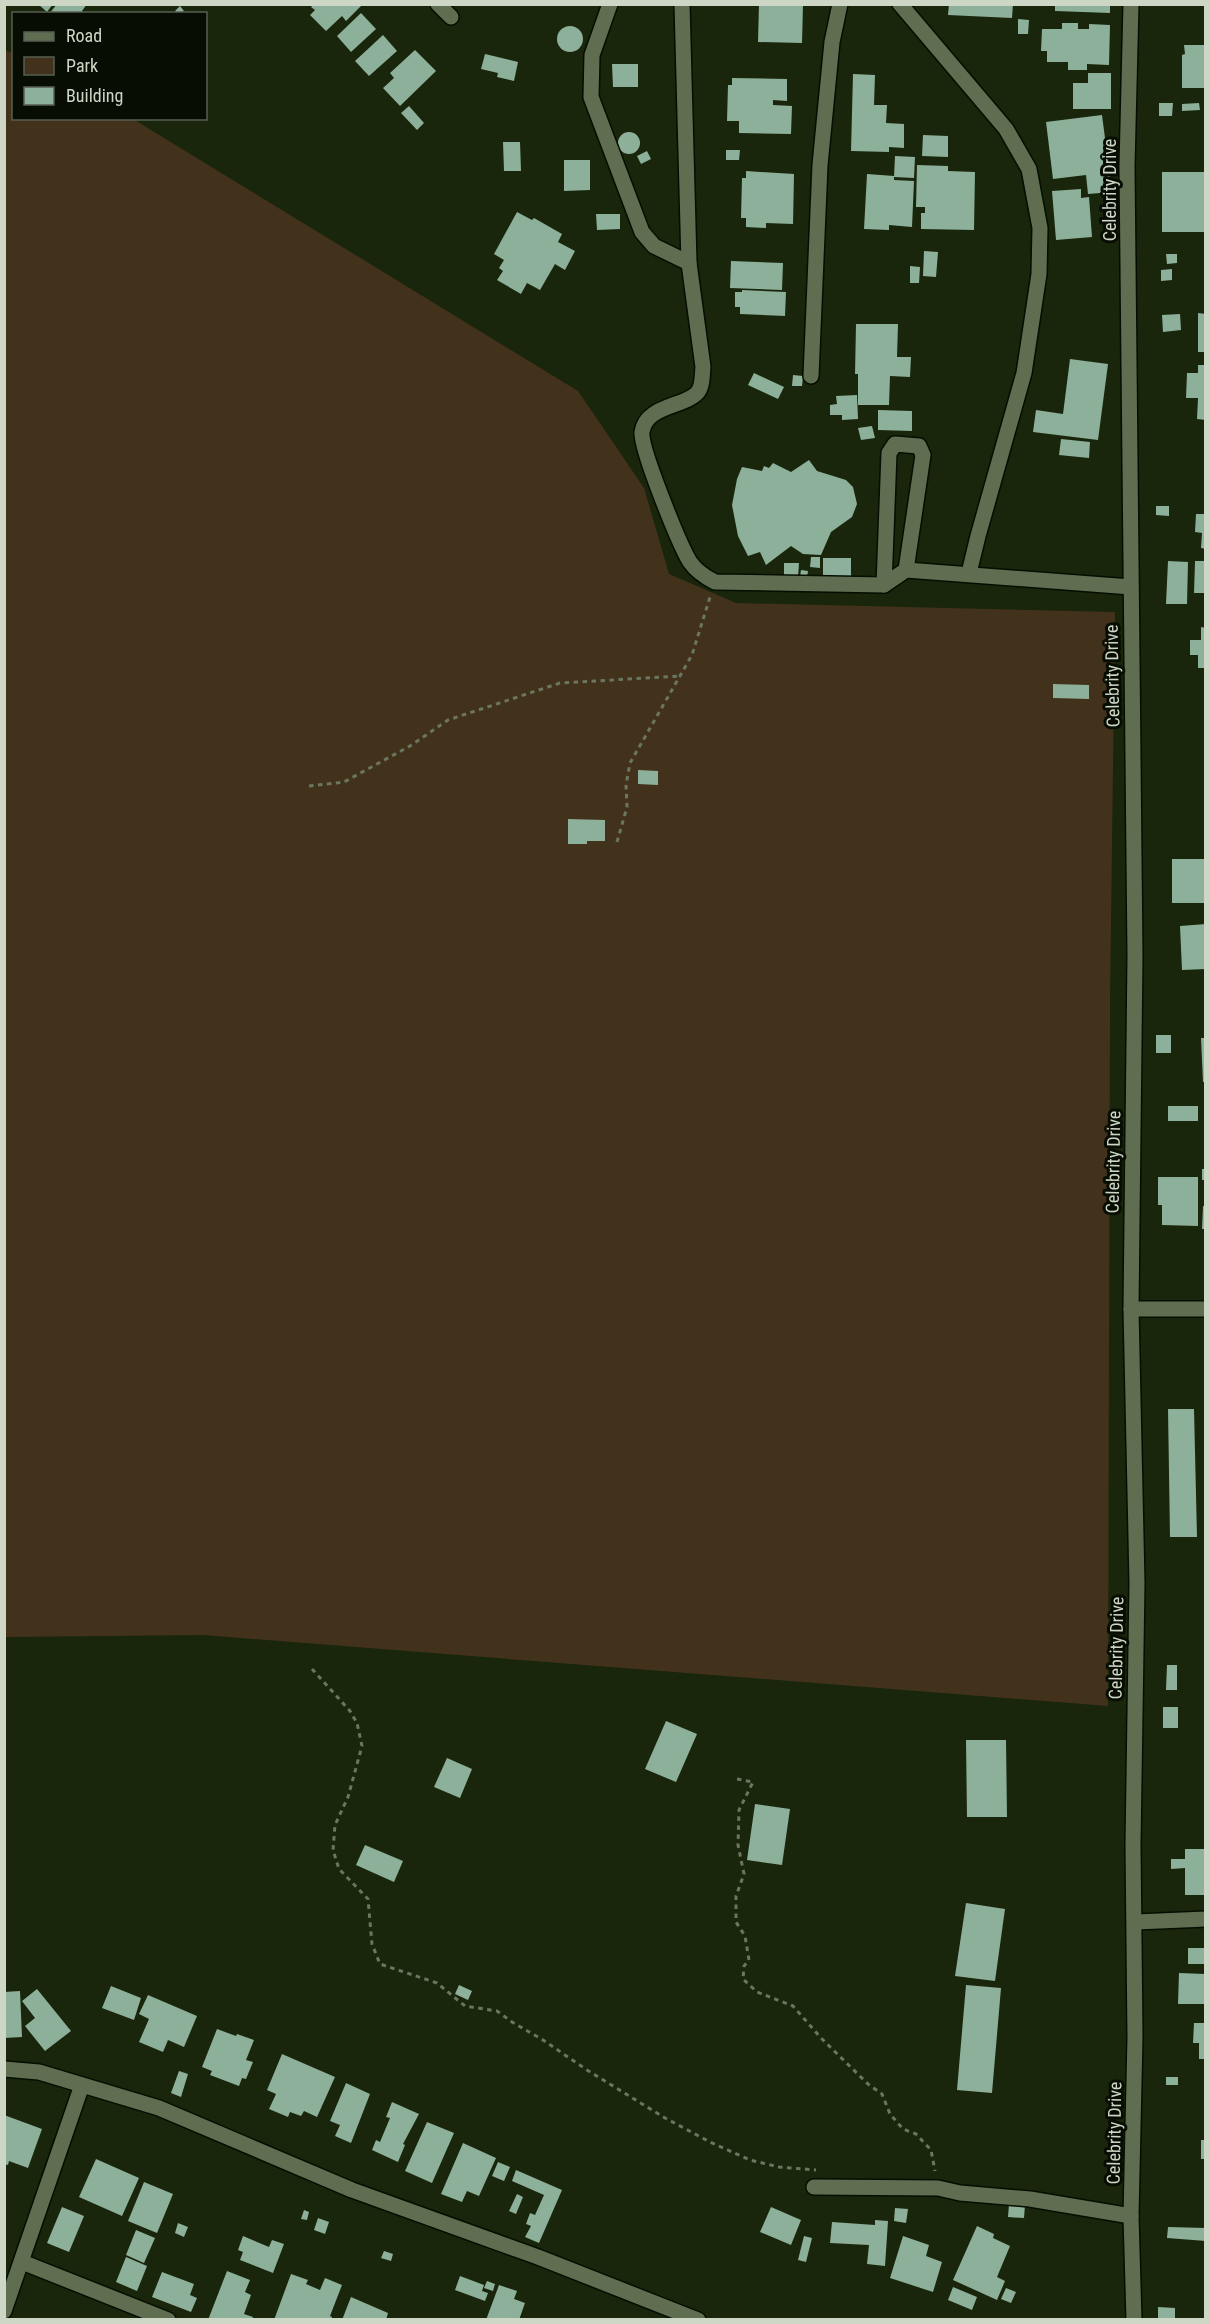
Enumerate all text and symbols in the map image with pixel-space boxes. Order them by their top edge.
legend [12,12,207,120]
text: Road [66,25,102,46]
text: Park [66,55,98,76]
text: Building [66,85,123,106]
street label: Celebrity Drive [1099,139,1120,241]
street label: Celebrity Drive [1101,625,1123,727]
street label: Celebrity Drive [1102,1111,1124,1213]
street label: Celebrity Drive [1105,1597,1127,1699]
street label: Celebrity Drive [1103,2082,1125,2184]

